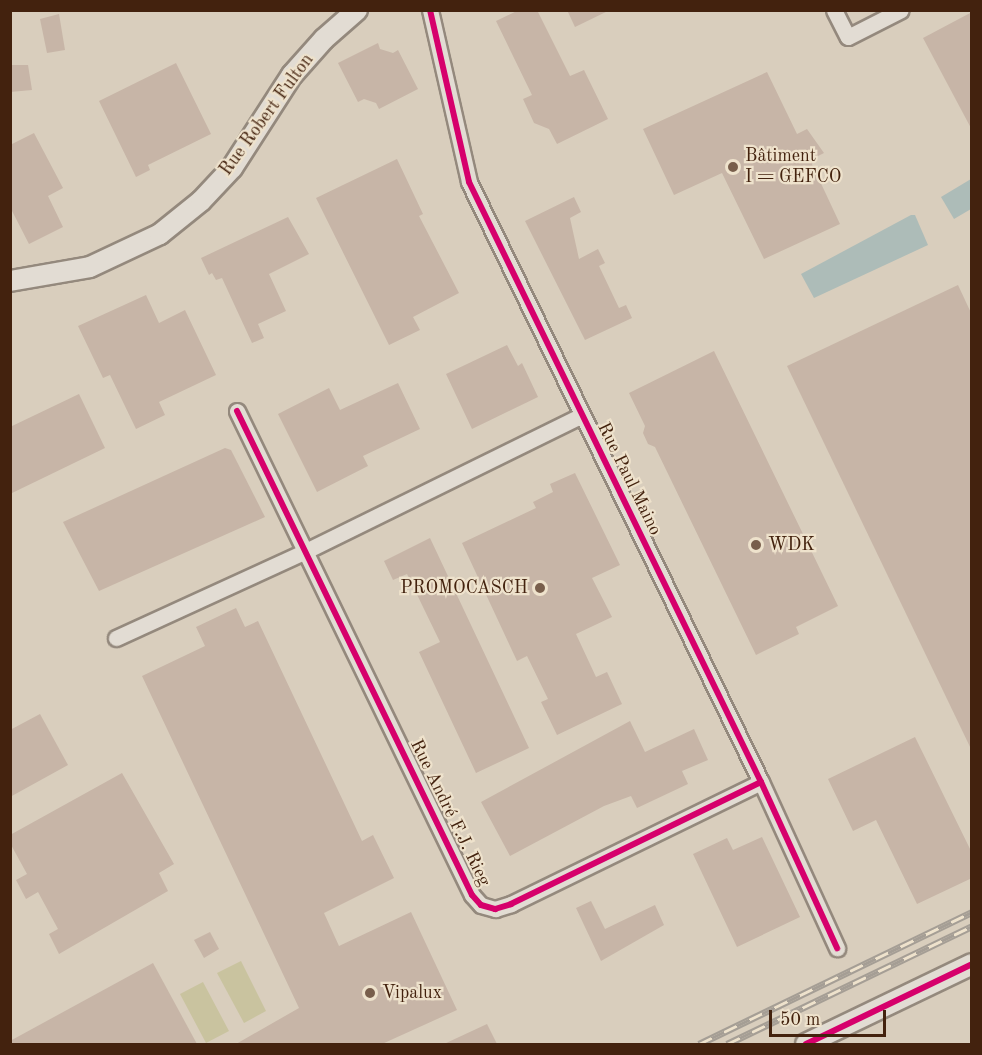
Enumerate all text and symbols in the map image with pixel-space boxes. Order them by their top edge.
street label: Rue Robert Fulton [216,50,318,180]
place label: Bâtiment I = GEFCO [745,146,841,188]
marker: Bâtiment I = GEFCO [726,160,740,174]
street label: Rue Paul Maino [592,419,666,539]
place label: WDK [768,534,815,556]
marker: WDK [749,538,763,552]
place label: PROMOCASCH [400,577,528,599]
marker: PROMOCASCH [533,581,547,595]
street label: Rue André F.J. Rieg [405,736,495,890]
place label: Vipalux [382,982,442,1004]
marker: Vipalux [363,986,377,1000]
scale bar [772,998,889,1036]
text: 50 m [780,1011,820,1029]

